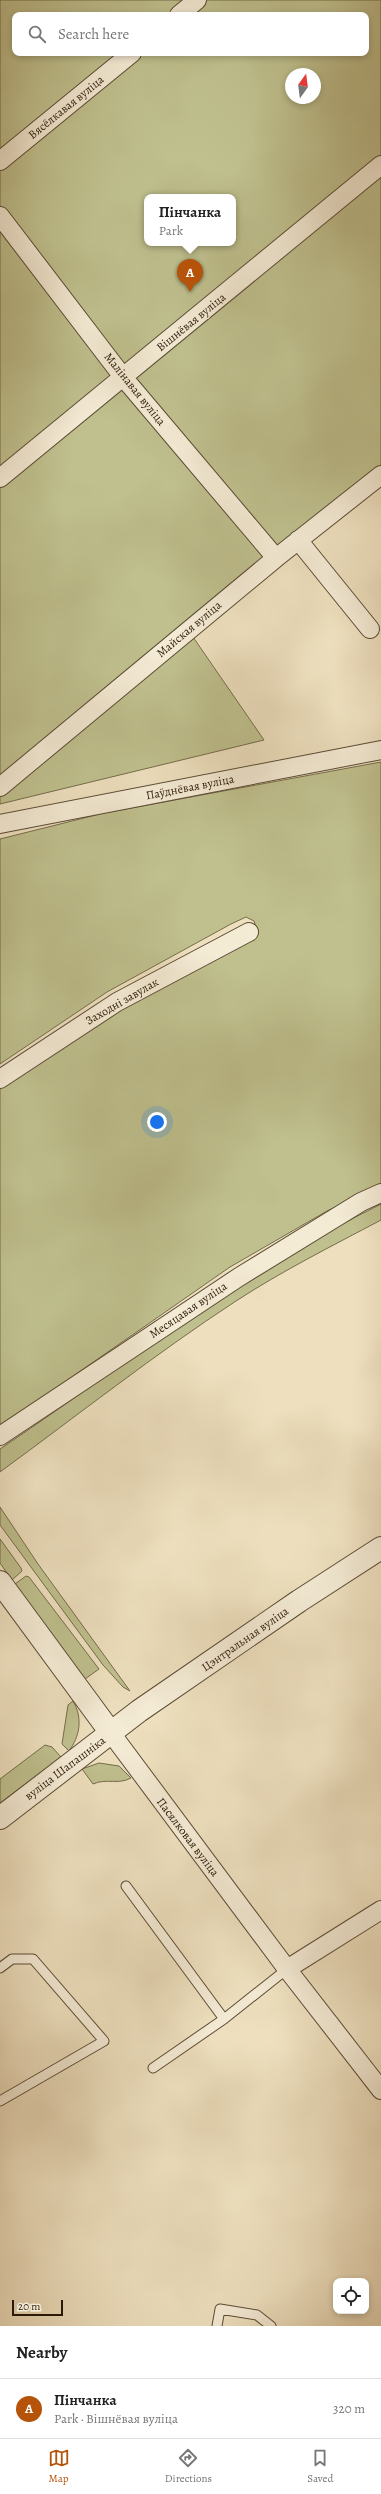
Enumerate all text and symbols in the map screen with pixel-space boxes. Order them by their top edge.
search box [12,12,369,56]
icon: search [26,23,48,45]
text: Search here [58,24,129,44]
north arrow [285,68,321,104]
street label: Вясёлкавая вуліца [25,71,108,142]
popup [144,194,236,246]
text: Пінчанка [159,202,221,222]
text: Park [159,222,183,239]
pin: A [177,259,203,292]
street label: Вішнёвая вуліца [153,289,229,355]
street label: Малінавая вуліца [101,349,170,429]
street label: Майская вуліца [153,597,225,661]
street label: Паўднёвая вуліца [145,771,236,803]
street label: Заходні завулак [83,974,161,1028]
your location [147,1112,167,1132]
street label: Месяцавая вуліца [146,1278,230,1342]
street label: Цэнтральная вуліца [198,1603,292,1675]
street label: вуліца Шапашніка [21,1732,109,1804]
street label: Пасялковая вуліца [153,1794,223,1880]
map controls [333,2278,369,2314]
button: locate [333,2278,369,2314]
scale bar [12,2298,63,2317]
text: 20 m [18,2299,40,2314]
text: Nearby [16,2341,67,2364]
text: Пінчанка [54,2390,117,2410]
text: A [25,2400,33,2417]
text: 320 m [333,2400,365,2417]
text: Park · Вішнёвая вуліца [54,2410,178,2427]
tab: Map [48,2447,70,2486]
tab: Directions [165,2447,212,2486]
tab: Saved [307,2447,333,2486]

